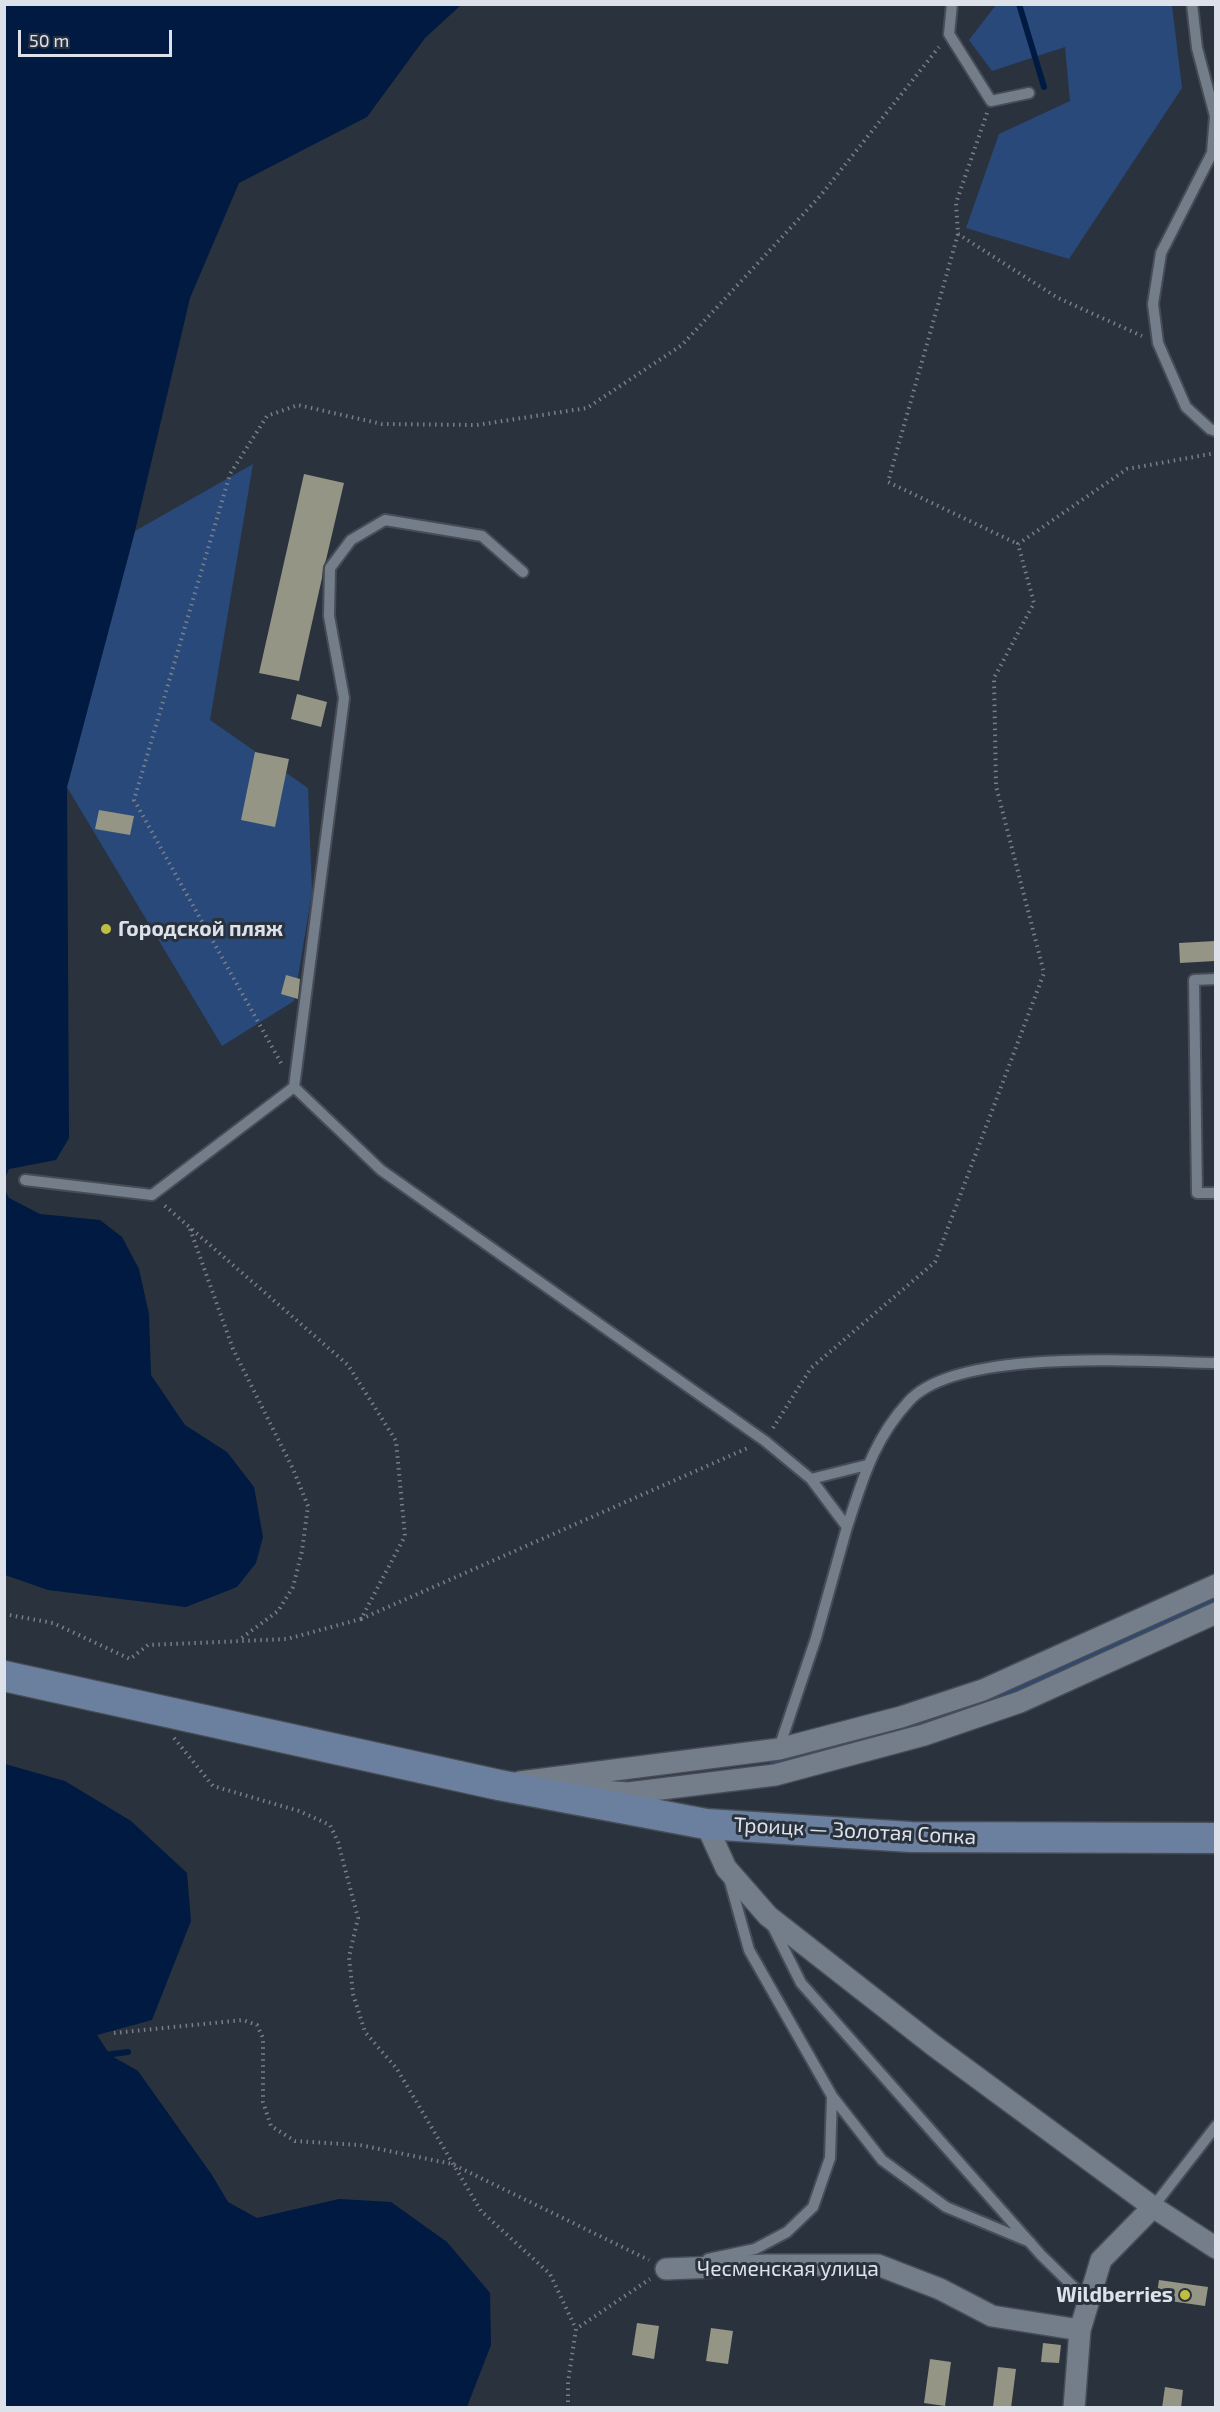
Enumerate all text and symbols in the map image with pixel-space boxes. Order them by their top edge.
scale bar [21,18,176,56]
text: 50 m [29,29,69,51]
place label: Городской пляж [118,916,283,942]
marker: Городской пляж [99,922,113,936]
street label: Троицк — Золотая Сопка [733,1812,977,1850]
street label: Чесменская улица [697,2256,879,2282]
place label: Wildberries [1056,2282,1173,2308]
marker: Wildberries [1178,2288,1192,2302]

